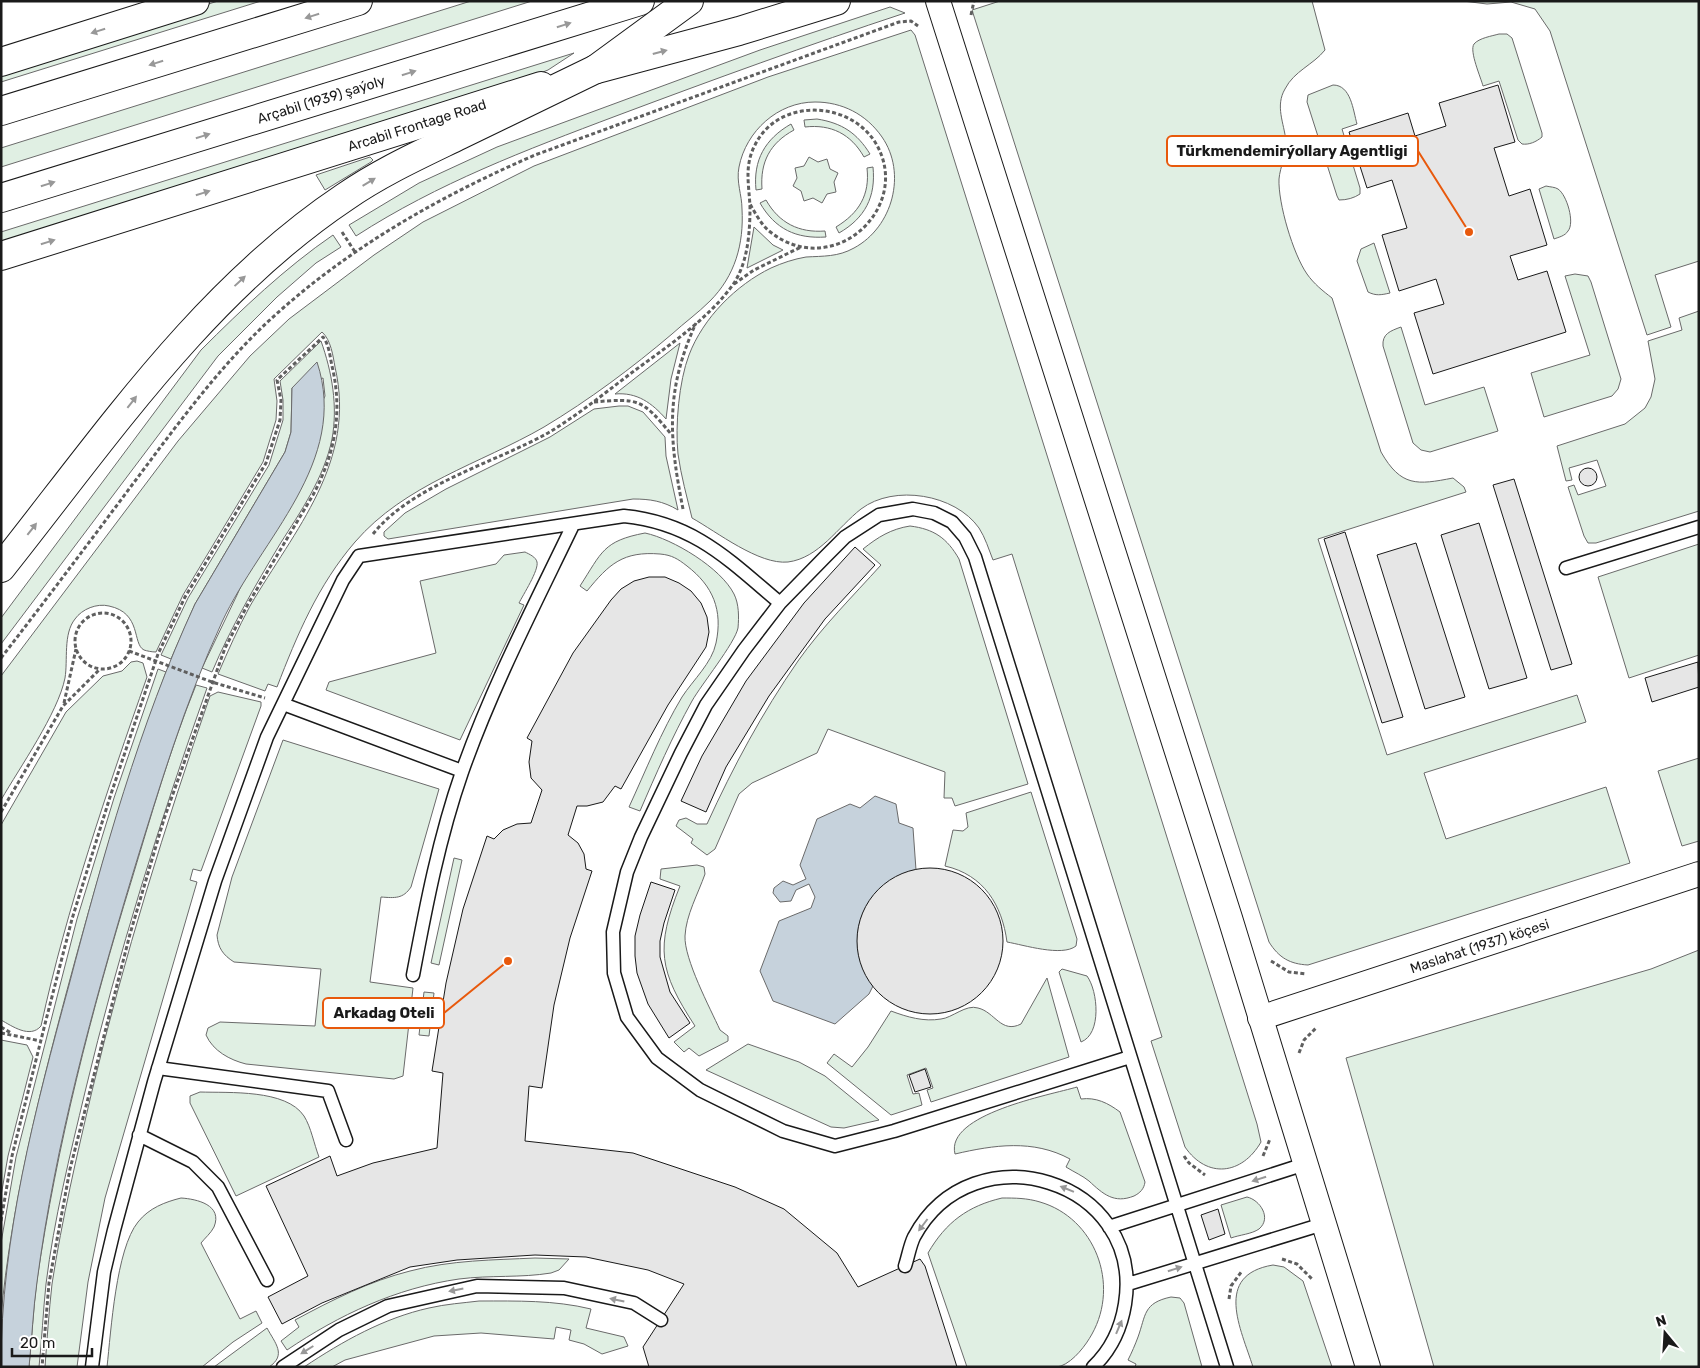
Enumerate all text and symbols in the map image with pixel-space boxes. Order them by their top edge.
one-way arrow [304,12,319,20]
one-way arrow [557,20,572,28]
one-way arrow [91,28,106,36]
one-way arrow [652,48,668,56]
one-way arrow [149,60,164,68]
one-way arrow [401,68,416,76]
street label: Arçabil (1939) şaýoly [255,72,387,127]
street label: Arcabil Frontage Road [345,95,488,155]
one-way arrow [196,132,211,140]
callout: Türkmendemirýollary Agentligi [1167,136,1418,166]
text: Türkmendemirýollary Agentligi [1177,142,1407,160]
one-way arrow [363,178,376,187]
one-way arrow [40,179,55,187]
one-way arrow [195,188,210,196]
one-way arrow [40,237,55,245]
one-way arrow [234,275,246,287]
one-way arrow [127,396,138,409]
one-way arrow [26,523,37,536]
street label: Maslahat (1937) köçesi [1408,915,1551,977]
callout: Arkadag Oteli [323,998,444,1028]
text: Arkadag Oteli [333,1004,435,1022]
one-way arrow [1251,1176,1266,1183]
one-way arrow [1059,1185,1074,1193]
one-way arrow [918,1218,928,1232]
one-way arrow [1167,1265,1182,1273]
one-way arrow [449,1286,464,1294]
one-way arrow [610,1296,625,1304]
north arrow [1640,1308,1690,1358]
text: N [1654,1311,1669,1331]
one-way arrow [1116,1320,1124,1334]
scale bar [12,1326,92,1358]
text: 20 m [20,1334,55,1352]
one-way arrow [300,1345,313,1354]

